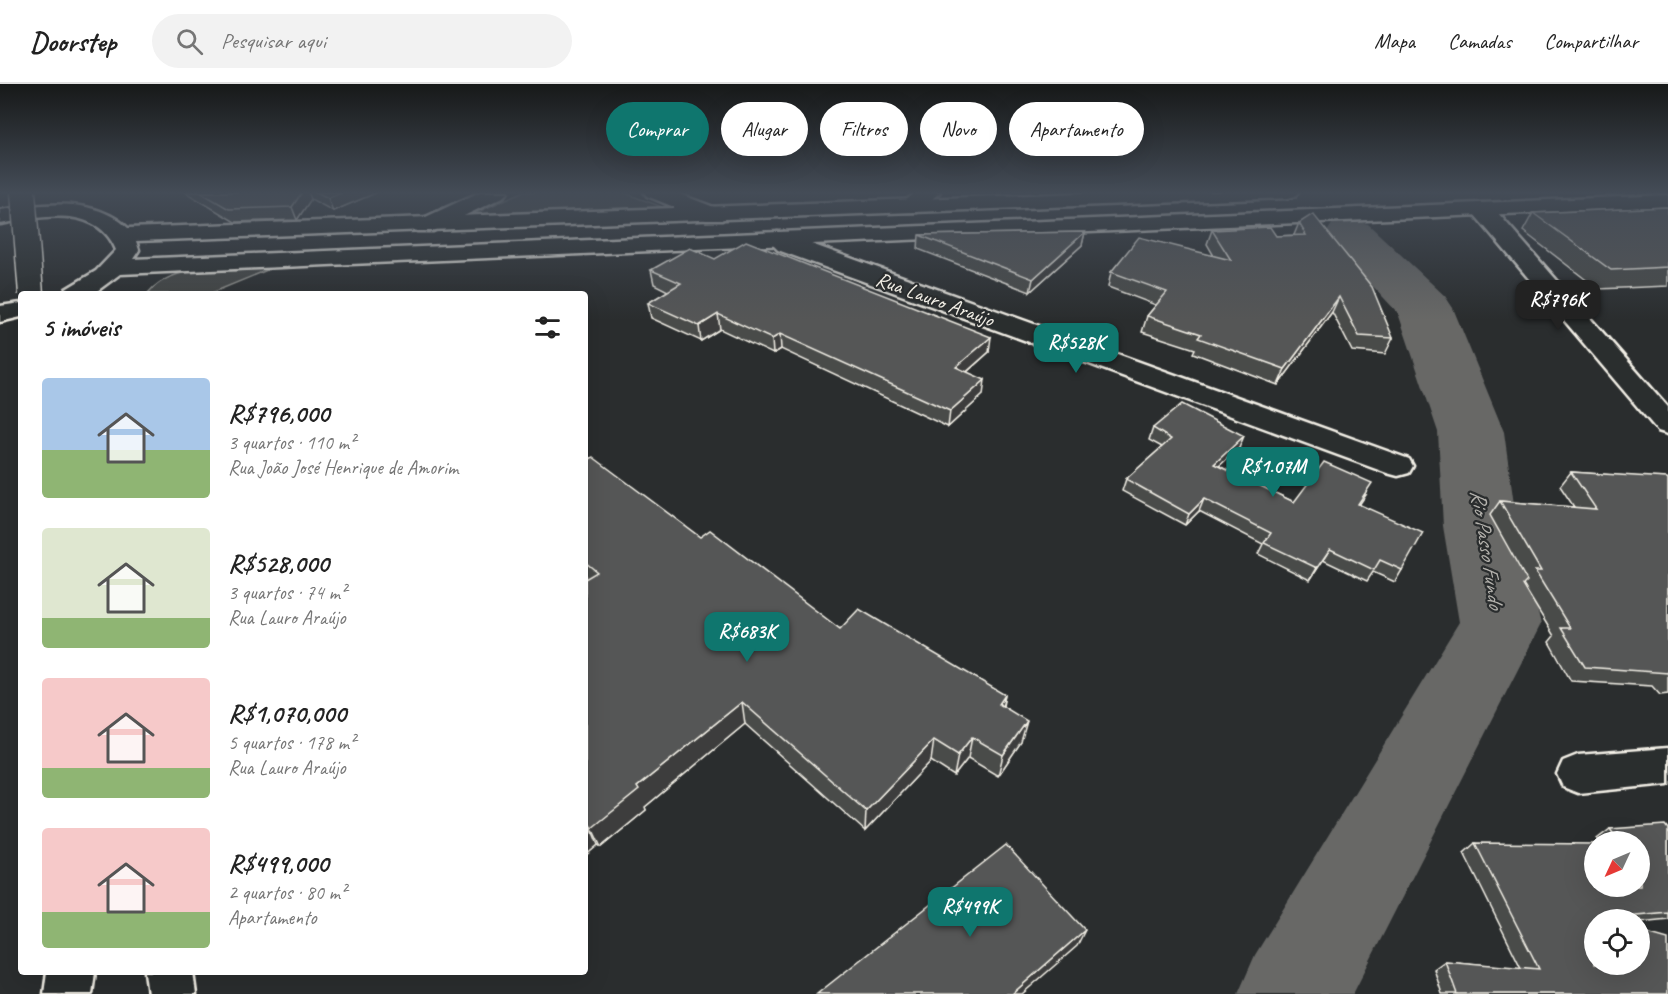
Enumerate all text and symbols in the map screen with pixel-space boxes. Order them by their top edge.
search box [152,14,572,68]
text: Doorstep [30,24,116,59]
icon: search [173,25,206,58]
text: Pesquisar aqui [221,27,326,55]
text: Mapa [1374,28,1415,54]
text: Camadas [1448,28,1511,54]
text: Compartilhar [1544,28,1638,54]
chip: Comprar [606,102,709,156]
chip: Alugar [721,102,808,156]
chip: Filtros [820,102,908,156]
chip: Novo [920,102,997,156]
chip: Apartamento [1009,102,1144,156]
street label: Rua Lauro Araújo [873,266,999,333]
pin: R$796K [1509,280,1607,331]
text: R$796K [1529,287,1587,312]
text: 5 imóveis [42,311,120,344]
icon: filters [531,311,564,344]
pin: R$528K [1027,323,1125,374]
text: R$528K [1048,330,1104,355]
text: R$796,000 [228,397,329,430]
icon: home [90,402,162,474]
text: 3 quartos · 110 m² [228,430,355,455]
pin: R$1.07M [1218,447,1328,498]
text: R$1.07M [1240,454,1306,479]
text: Rua João José Henrique de Amorim [228,455,458,480]
water label: Rio Passo Fundo [1464,488,1511,613]
text: R$528,000 [228,547,329,580]
icon: home [90,552,162,624]
text: 3 quartos · 74 m² [228,580,346,605]
text: Rua Lauro Araújo [228,605,346,630]
pin: R$683K [698,612,796,663]
text: R$683K [718,619,776,644]
text: R$1,070,000 [228,697,346,730]
icon: home [90,702,162,774]
text: 5 quartos · 178 m² [228,730,355,755]
text: Rua Lauro Araújo [228,755,346,780]
north arrow [1584,831,1650,897]
map controls [1584,831,1650,975]
text: R$499,000 [228,847,329,880]
icon: home [90,852,162,924]
text: 2 quartos · 80 m² [228,880,346,905]
pin: R$499K [921,887,1019,938]
text: R$499K [942,894,998,919]
text: Apartamento [228,905,317,930]
button: locate [1584,909,1650,975]

